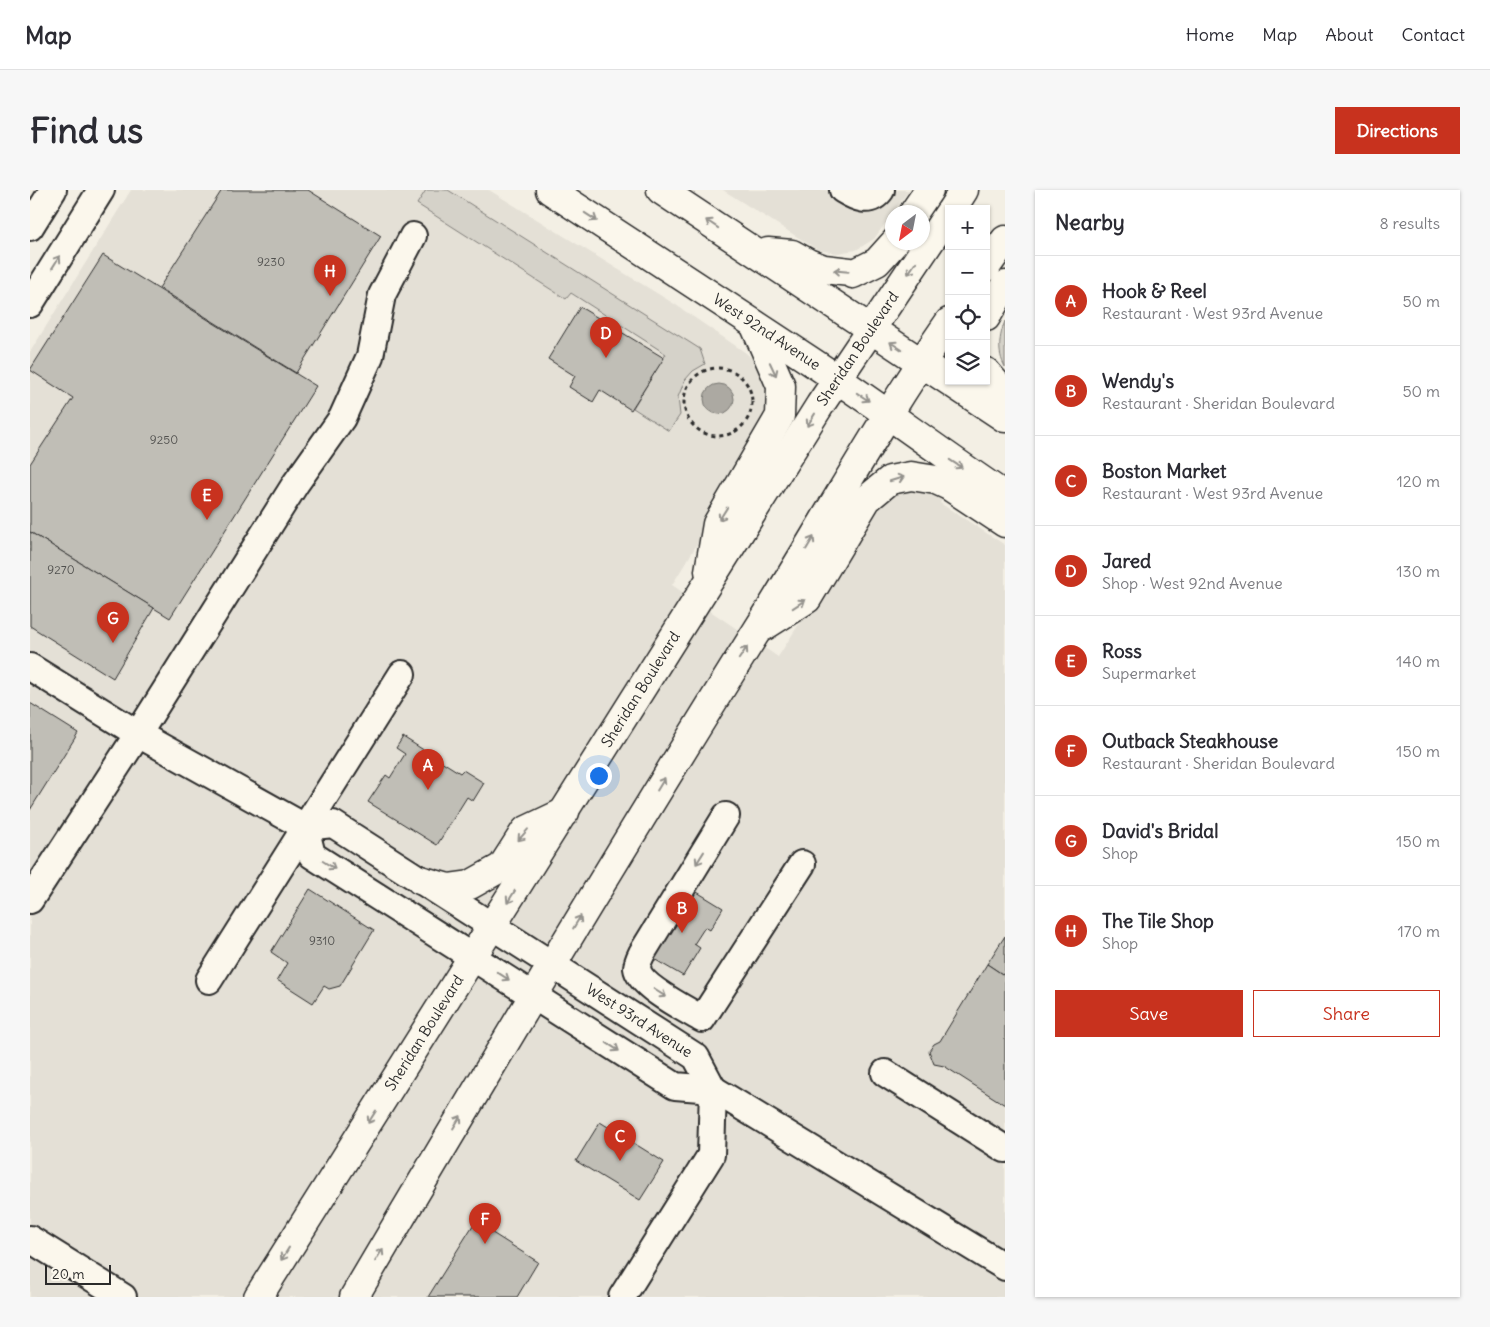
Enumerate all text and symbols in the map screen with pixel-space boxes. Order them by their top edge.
text: Map [25,20,72,50]
text: Home [1186,23,1234,46]
text: Map [1262,23,1297,46]
text: About [1325,23,1373,46]
text: Contact [1401,23,1465,46]
button: Directions [1335,107,1460,154]
text: Find us [30,108,143,152]
north arrow [885,205,930,250]
map controls [945,205,990,385]
button: + [945,205,990,250]
text: Nearby [1055,209,1125,236]
one-way arrow [584,212,598,222]
text: 8 results [1379,213,1440,233]
one-way arrow [706,219,720,229]
button: − [945,250,990,295]
house number: 9230 [257,254,285,269]
pin: H [314,255,346,296]
one-way arrow [51,256,61,270]
one-way arrow [907,261,917,275]
one-way arrow [834,266,850,276]
text: Hook & Reel [1102,279,1207,303]
street label: Sheridan Boulevard [812,288,903,409]
street label: West 92nd Avenue [709,289,824,374]
text: A [1066,291,1076,311]
text: 50 m [1402,291,1440,311]
button: locate [945,295,990,340]
text: Restaurant · West 93rd Avenue [1102,303,1323,323]
pin: D [590,317,622,358]
button: layers [945,340,990,385]
one-way arrow [890,341,904,351]
one-way arrow [769,361,778,376]
text: Wendy's [1102,369,1174,393]
text: B [1066,381,1076,401]
text: 50 m [1402,381,1440,401]
one-way arrow [856,392,870,402]
text: Restaurant · Sheridan Boulevard [1102,393,1335,413]
one-way arrow [805,413,815,427]
house number: 9250 [150,432,178,447]
one-way arrow [949,459,963,469]
text: Boston Market [1102,459,1226,483]
text: C [1066,471,1076,491]
text: 120 m [1397,471,1440,491]
one-way arrow [888,474,904,484]
pin: E [191,479,223,520]
text: Restaurant · West 93rd Avenue [1102,483,1323,503]
one-way arrow [718,507,728,521]
one-way arrow [805,537,815,551]
text: Jared [1102,549,1151,573]
text: D [1065,561,1077,581]
text: 130 m [1396,561,1440,581]
house number: 9270 [47,562,75,577]
text: Shop · West 92nd Avenue [1102,573,1283,593]
one-way arrow [792,599,806,609]
pin: G [97,602,129,643]
street label: Sheridan Boulevard [597,628,684,751]
text: Ross [1102,639,1142,663]
one-way arrow [738,646,748,660]
text: E [1066,651,1076,671]
text: 140 m [1396,651,1440,671]
text: Supermarket [1102,663,1196,683]
text: Outback Steakhouse [1102,729,1278,753]
text: F [1066,741,1076,761]
text: 150 m [1396,741,1440,761]
pin: A [412,749,444,790]
text: Restaurant · Sheridan Boulevard [1102,753,1335,773]
your location [586,763,612,789]
one-way arrow [657,777,667,791]
text: David's Bridal [1102,819,1218,843]
one-way arrow [518,829,529,842]
text: G [1065,831,1077,851]
text: 150 m [1396,831,1440,851]
text: Shop [1102,843,1138,863]
one-way arrow [695,850,705,864]
one-way arrow [321,861,335,871]
one-way arrow [505,890,516,904]
pin: B [666,892,698,933]
text: The Tile Shop [1102,909,1214,933]
one-way arrow [572,916,582,930]
text: H [1065,921,1077,941]
text: 170 m [1397,921,1440,941]
house number: 9310 [309,933,335,948]
text: Shop [1102,933,1138,953]
street label: Sheridan Boulevard [380,971,468,1094]
one-way arrow [495,971,509,981]
street label: West 93rd Avenue [583,979,696,1061]
one-way arrow [653,989,667,999]
button: Save [1055,990,1243,1037]
button: Share [1253,990,1440,1037]
one-way arrow [606,1042,620,1052]
one-way arrow [367,1109,377,1123]
one-way arrow [453,1116,463,1130]
pin: C [604,1120,636,1161]
pin: F [469,1203,501,1244]
one-way arrow [280,1247,290,1261]
one-way arrow [375,1248,384,1263]
scale bar [45,1262,111,1285]
text: 20 m [52,1265,85,1283]

